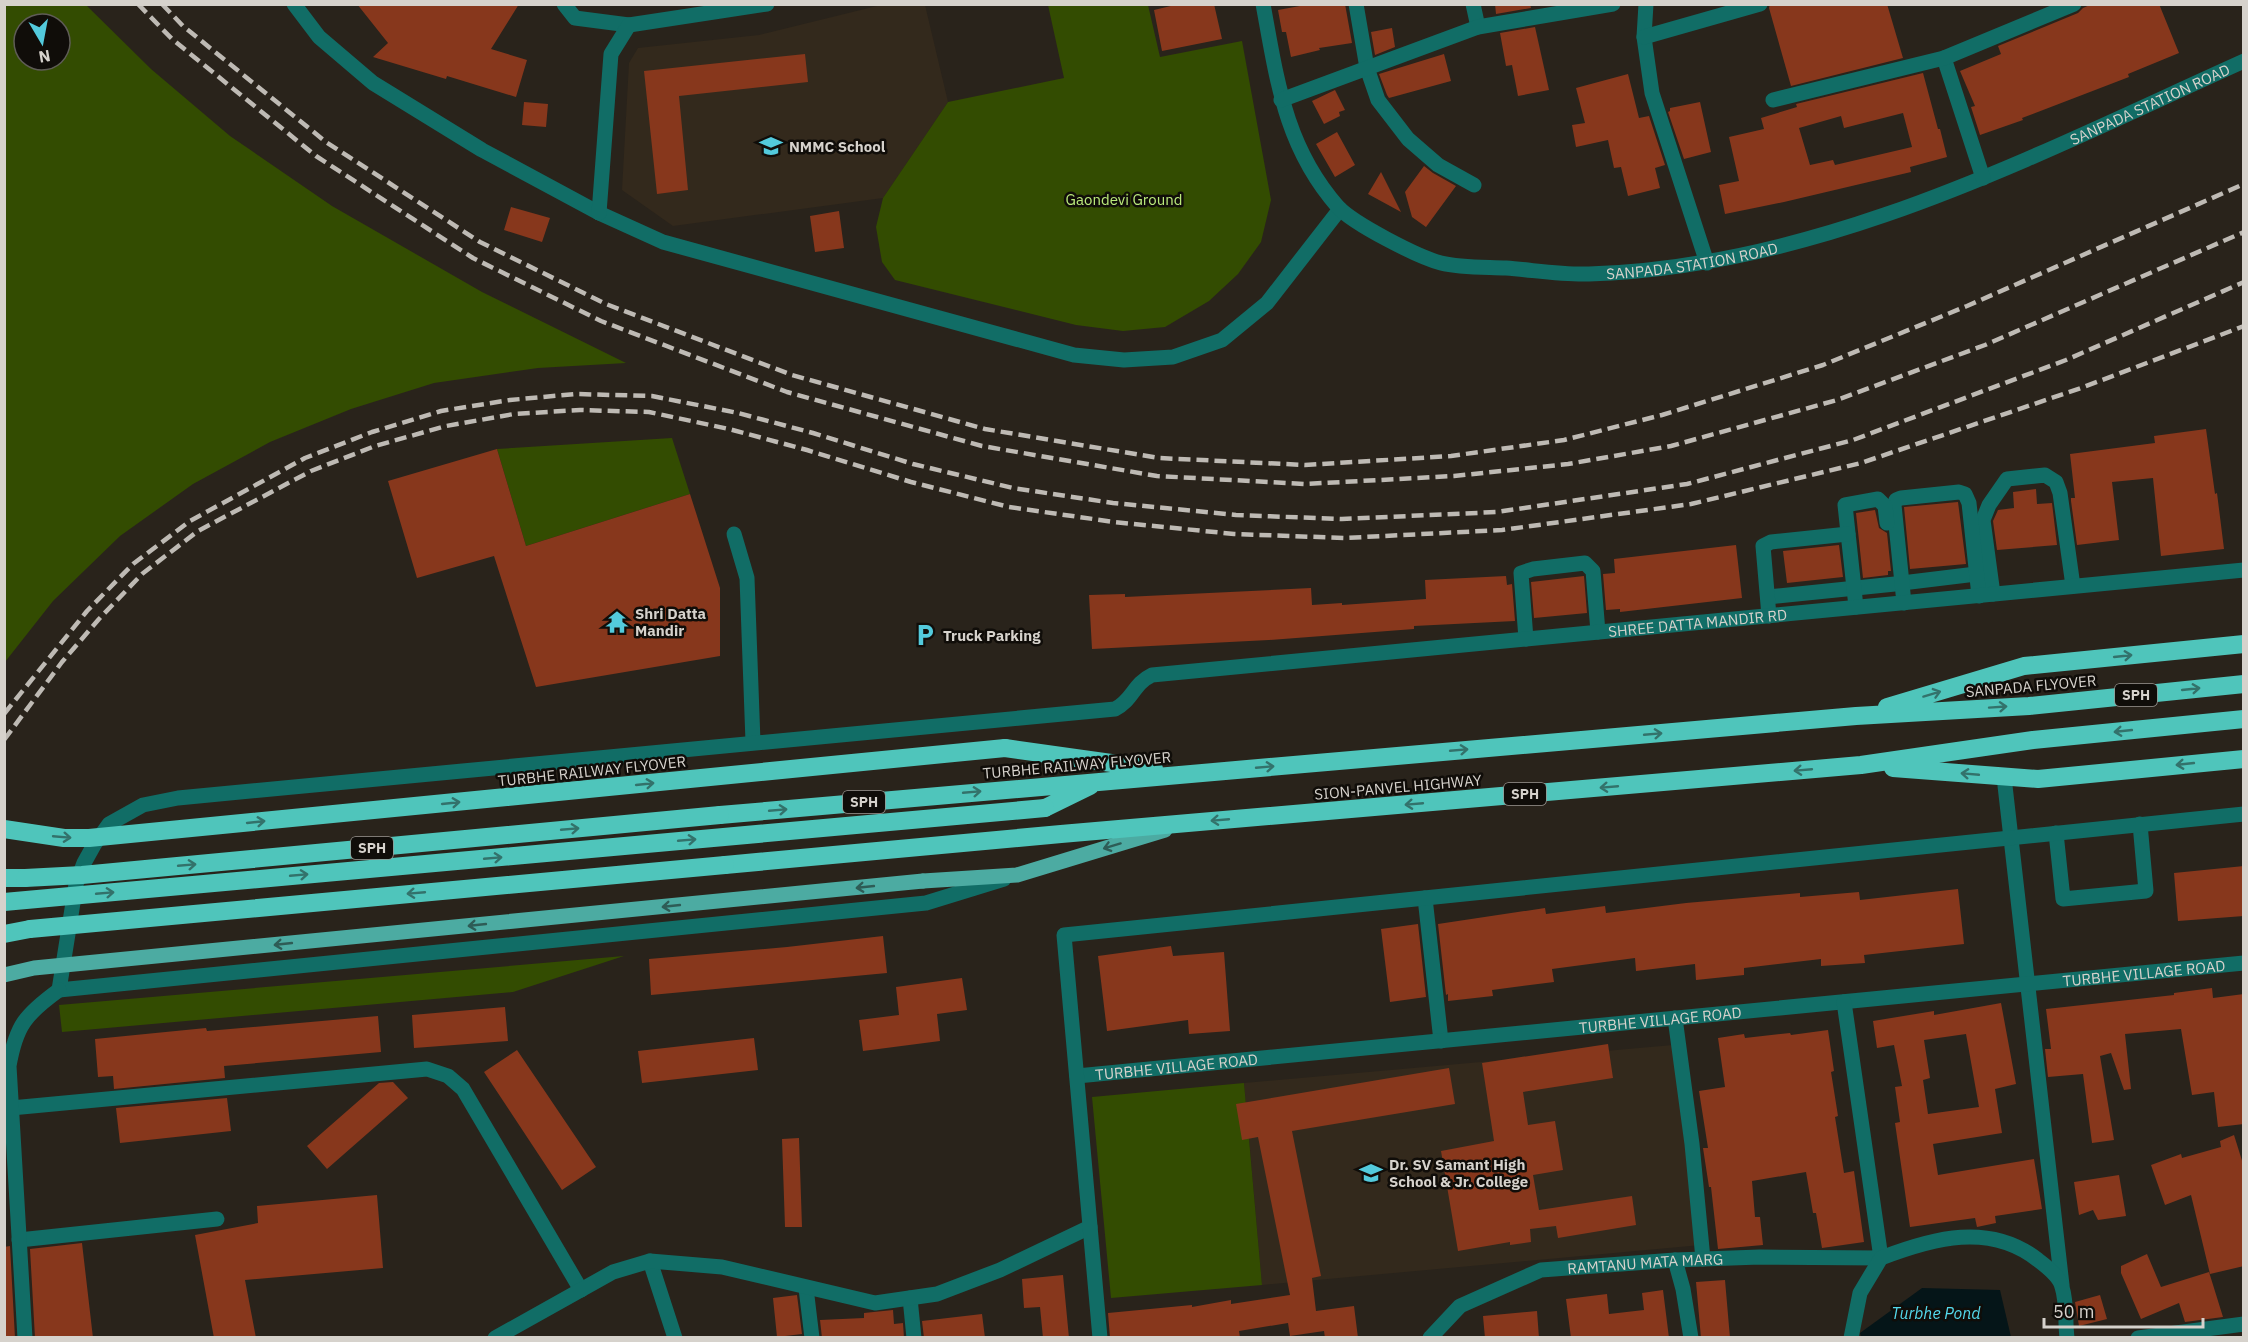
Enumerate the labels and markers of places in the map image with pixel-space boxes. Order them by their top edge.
school or university icon: NMMC School [758,133,784,159]
place label: NMMC School [789,137,886,156]
place label: Shri Datta Mandir [635,604,707,640]
temple icon: Shri Datta Mandir [604,609,630,635]
parking icon: Truck Parking [912,622,938,648]
place label: Truck Parking [943,626,1041,645]
place label: Dr. SV Samant High School & Jr. College [1389,1155,1528,1191]
school or university icon: Dr. SV Samant High School & Jr. College [1358,1160,1384,1186]

